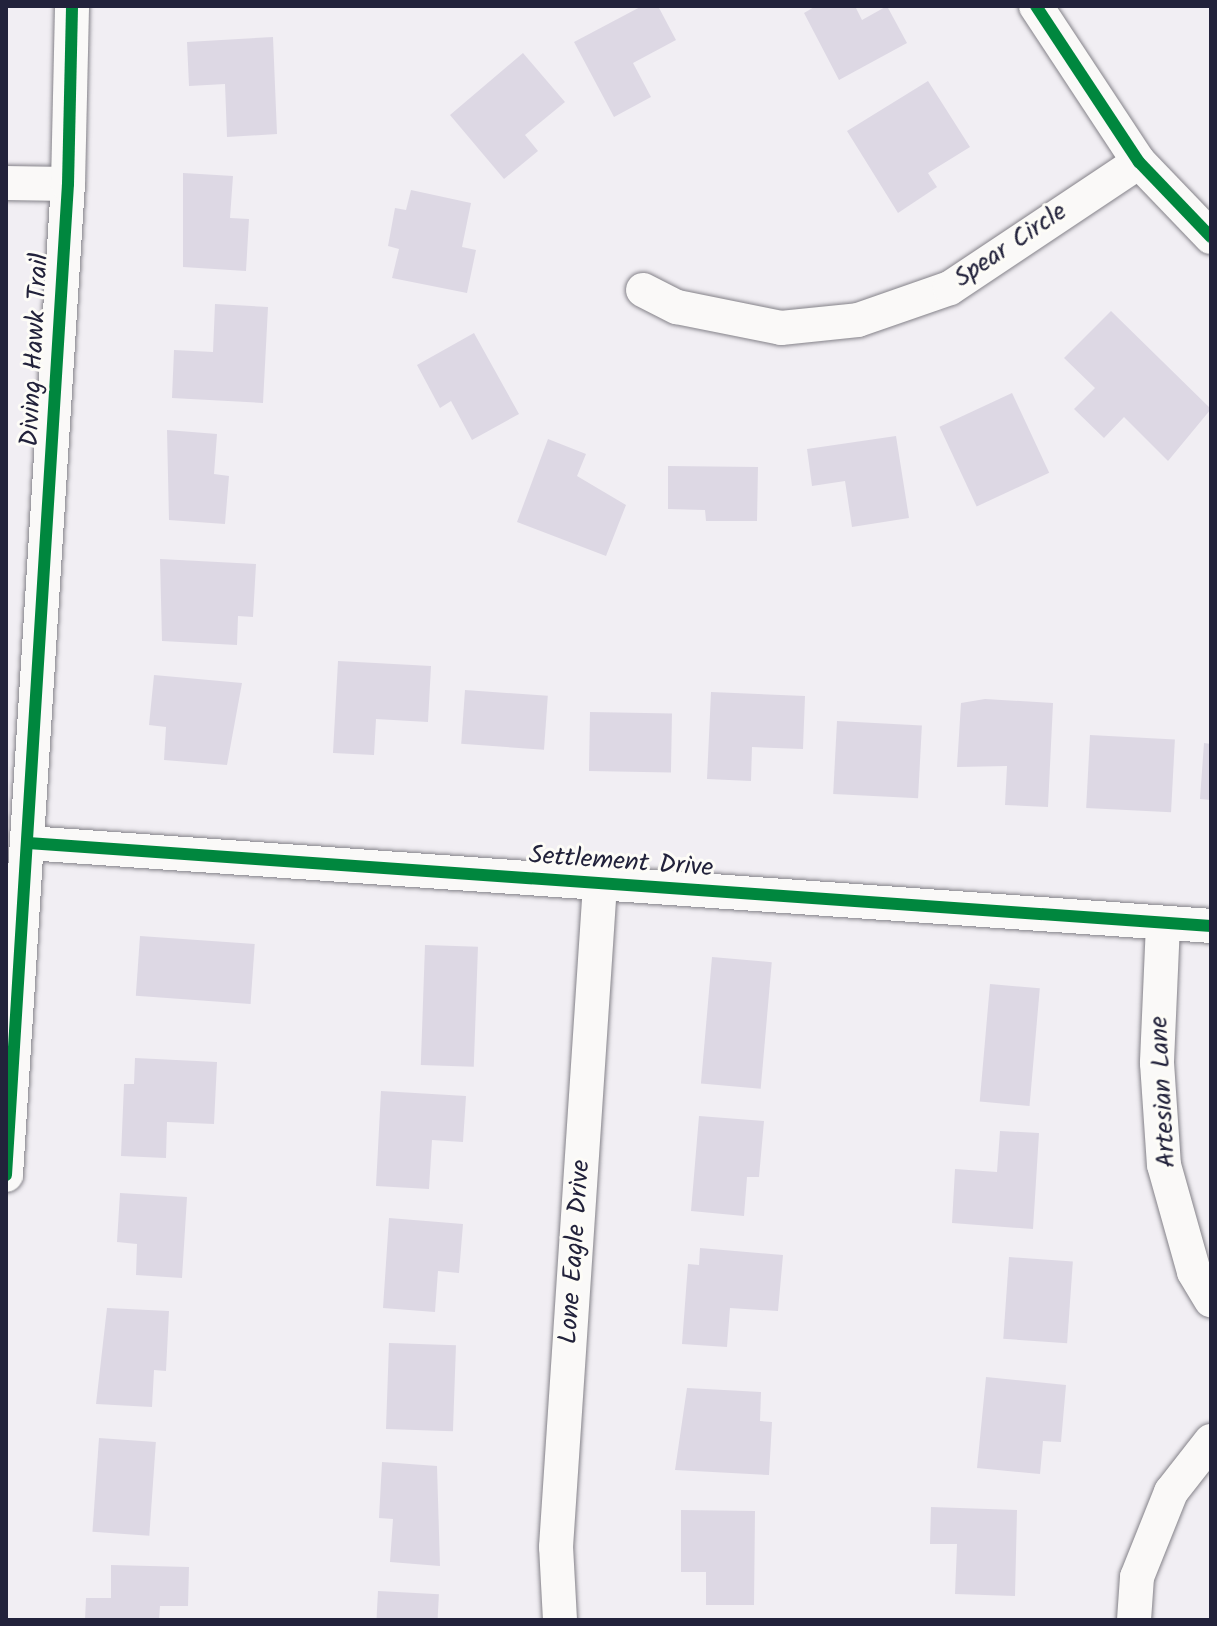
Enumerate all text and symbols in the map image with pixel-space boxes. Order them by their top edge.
street label: Spear Circle [949,197,1073,295]
street label: Diving Hawk Trail [15,252,57,448]
street label: Settlement Drive [528,841,714,885]
street label: Artesian Lane [1144,1015,1184,1169]
street label: Lone Eagle Drive [554,1159,598,1345]

